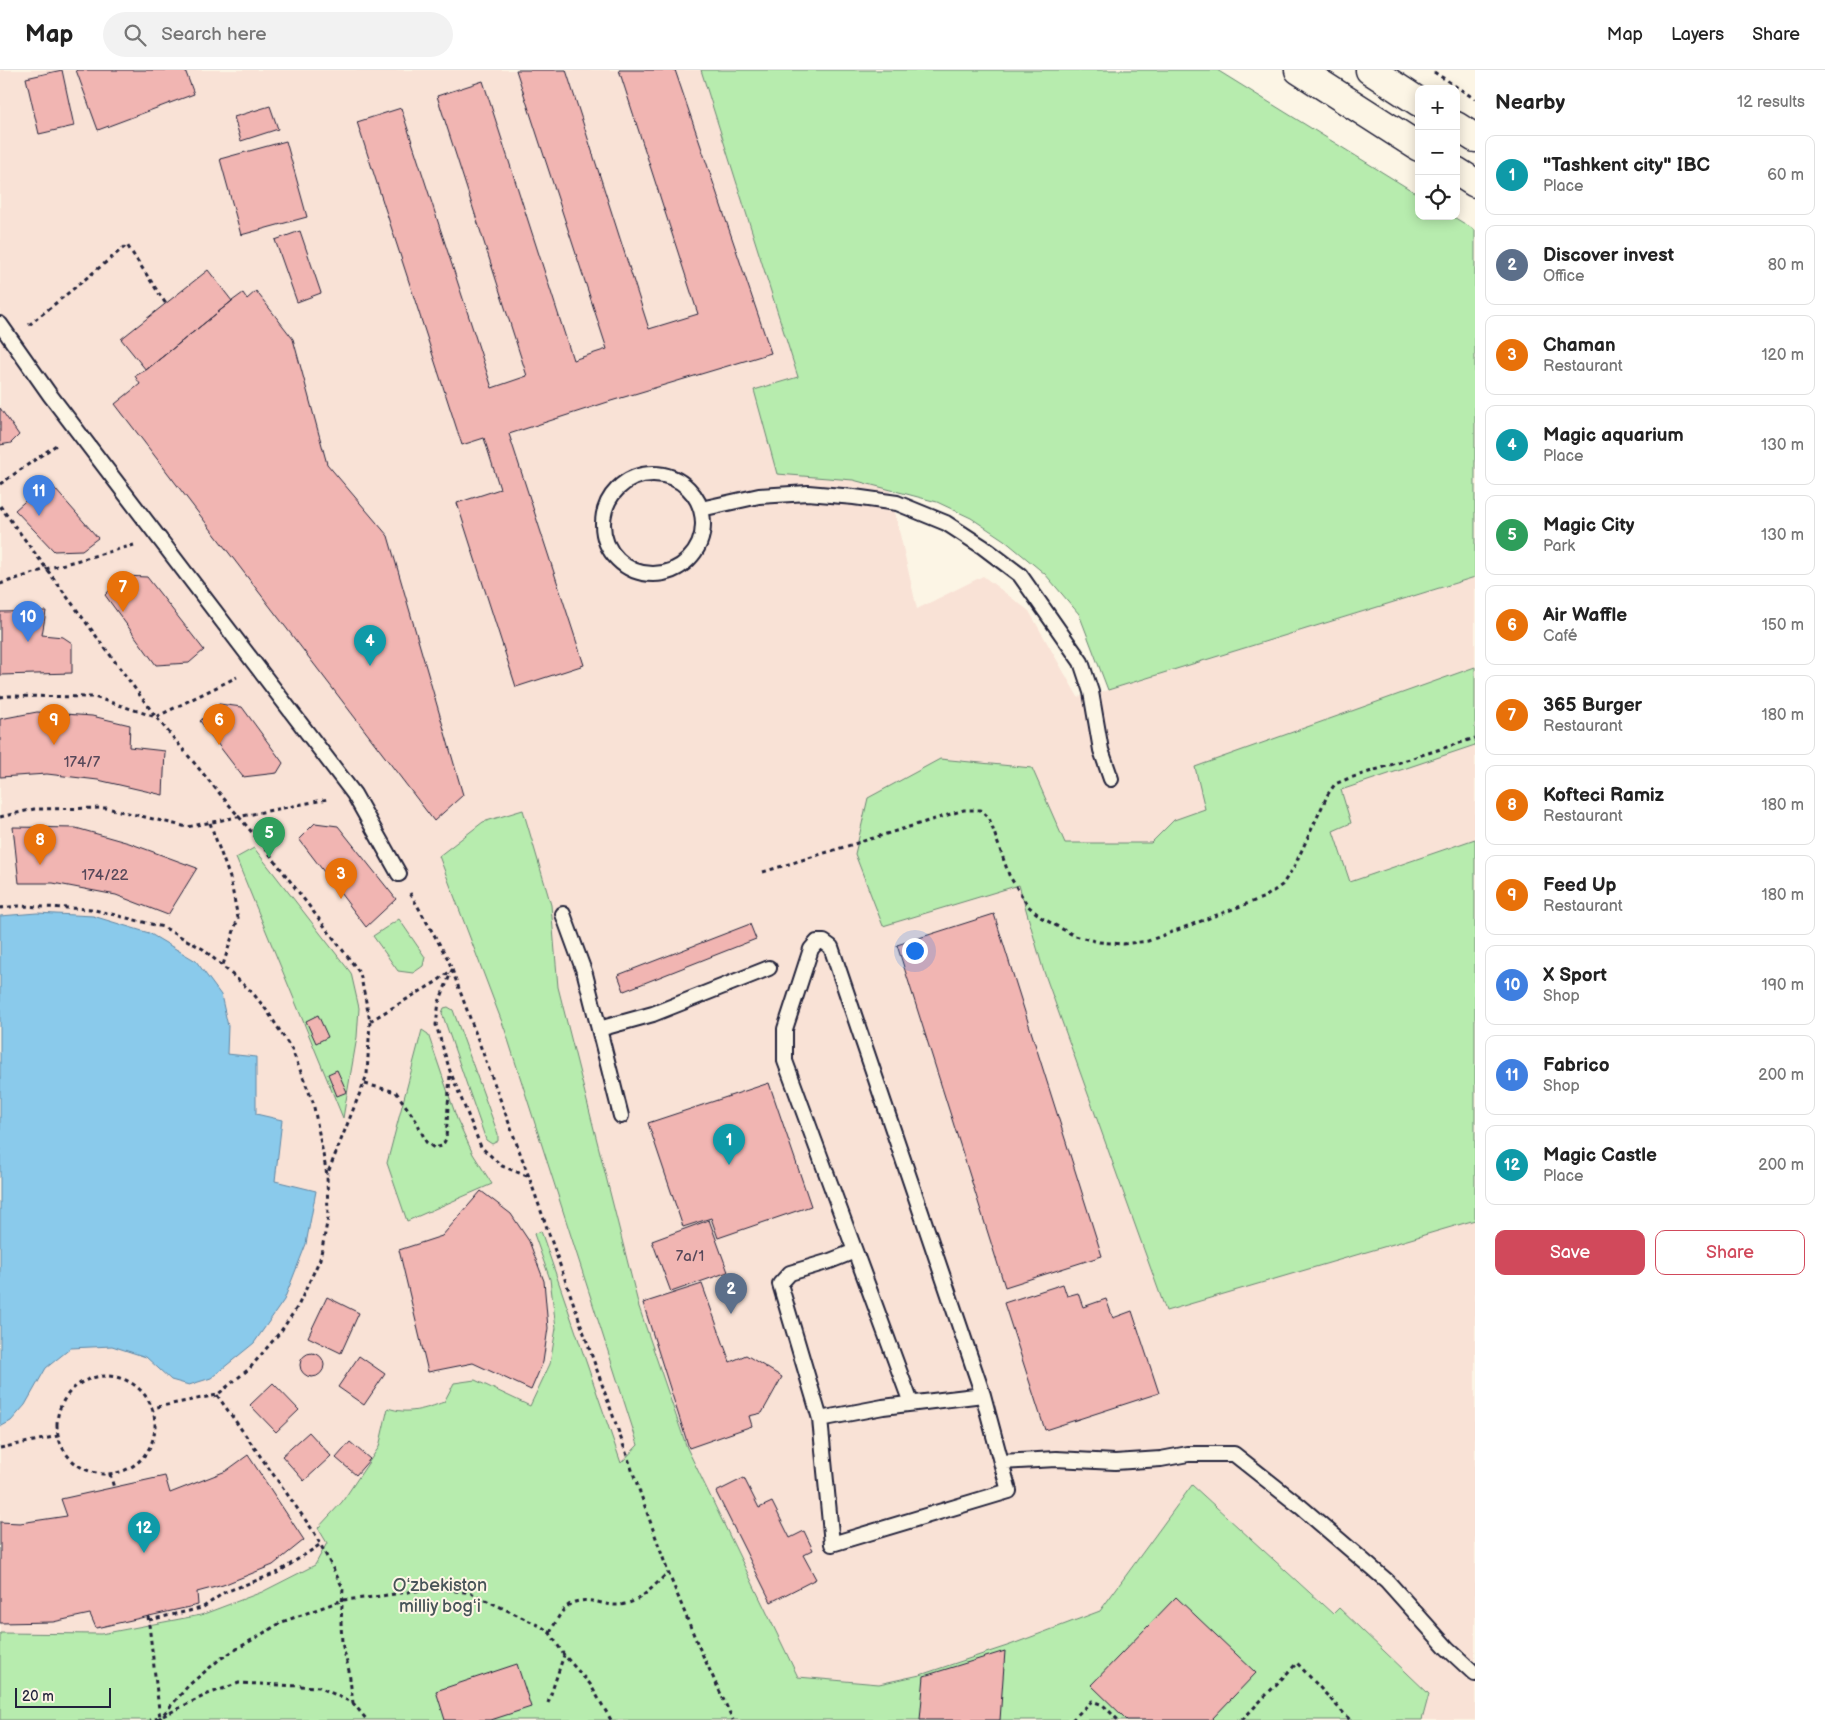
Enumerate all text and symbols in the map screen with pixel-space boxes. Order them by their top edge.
search box [103,12,453,57]
text: Map [25,20,73,49]
icon: search [121,21,149,49]
text: Search here [161,23,267,46]
text: Map [1607,24,1643,45]
text: Layers [1671,24,1724,45]
text: Share [1752,24,1800,45]
map controls [1415,85,1460,220]
button: + [1415,85,1460,130]
text: Nearby [1495,90,1565,115]
text: 12 results [1737,93,1805,112]
button: − [1415,130,1460,175]
text: "Tashkent city" IBC [1543,154,1710,177]
text: 1 [1509,166,1515,185]
text: 60 m [1767,166,1804,185]
button: locate [1415,175,1460,220]
text: Place [1543,177,1584,196]
text: Discover invest [1543,244,1674,267]
text: 2 [1507,256,1517,275]
text: 80 m [1768,256,1804,275]
text: Office [1543,267,1585,286]
text: Chaman [1543,334,1616,357]
text: 3 [1507,346,1517,365]
text: 120 m [1761,346,1804,365]
text: Restaurant [1543,357,1623,376]
text: Magic aquarium [1543,424,1684,447]
text: 4 [1507,436,1517,455]
text: 130 m [1761,436,1804,455]
text: Place [1543,447,1584,466]
pin: 11 [23,475,55,516]
text: Magic City [1543,514,1634,537]
text: 5 [1507,526,1517,545]
text: 130 m [1761,526,1804,545]
text: Park [1543,537,1575,556]
pin: 7 [107,571,139,612]
pin: 10 [12,601,44,642]
text: Air Waffle [1543,604,1627,627]
text: 6 [1507,616,1517,635]
text: 150 m [1762,616,1804,635]
pin: 4 [354,625,386,666]
text: Café [1543,627,1577,646]
text: 365 Burger [1543,694,1642,717]
pin: 9 [38,704,70,745]
pin: 6 [203,704,235,745]
text: 7 [1508,706,1516,725]
text: 180 m [1762,706,1804,725]
text: Restaurant [1543,717,1623,736]
house number: 174/7 [64,753,101,772]
text: Kofteci Ramiz [1543,784,1664,807]
text: 8 [1507,796,1517,815]
text: 180 m [1762,796,1804,815]
text: Restaurant [1543,807,1623,826]
pin: 5 [253,817,285,858]
pin: 8 [24,824,56,865]
pin: 3 [325,858,357,899]
house number: 174/22 [82,866,129,885]
text: Feed Up [1543,874,1616,897]
text: 9 [1507,886,1517,905]
text: 180 m [1762,886,1804,905]
text: Restaurant [1543,897,1623,916]
your location [902,938,928,964]
text: X Sport [1543,964,1607,987]
text: 10 [1504,976,1520,995]
text: 190 m [1762,976,1804,995]
text: Shop [1543,987,1580,1006]
text: Fabrico [1543,1054,1609,1077]
text: 11 [1505,1066,1519,1085]
text: 200 m [1758,1066,1804,1085]
text: Shop [1543,1077,1580,1096]
pin: 1 [713,1124,745,1165]
text: Magic Castle [1543,1144,1657,1167]
text: 12 [1504,1156,1520,1175]
text: 200 m [1758,1156,1804,1175]
text: Place [1543,1167,1584,1186]
button: Save [1495,1230,1645,1275]
button: Share [1655,1230,1805,1275]
house number: 7a/1 [676,1247,704,1266]
pin: 2 [715,1273,747,1314]
pin: 12 [128,1512,160,1553]
park label: Oʻzbekiston milliy bogʻi [393,1575,487,1617]
scale bar [15,1685,111,1708]
text: 20 m [22,1688,54,1705]

